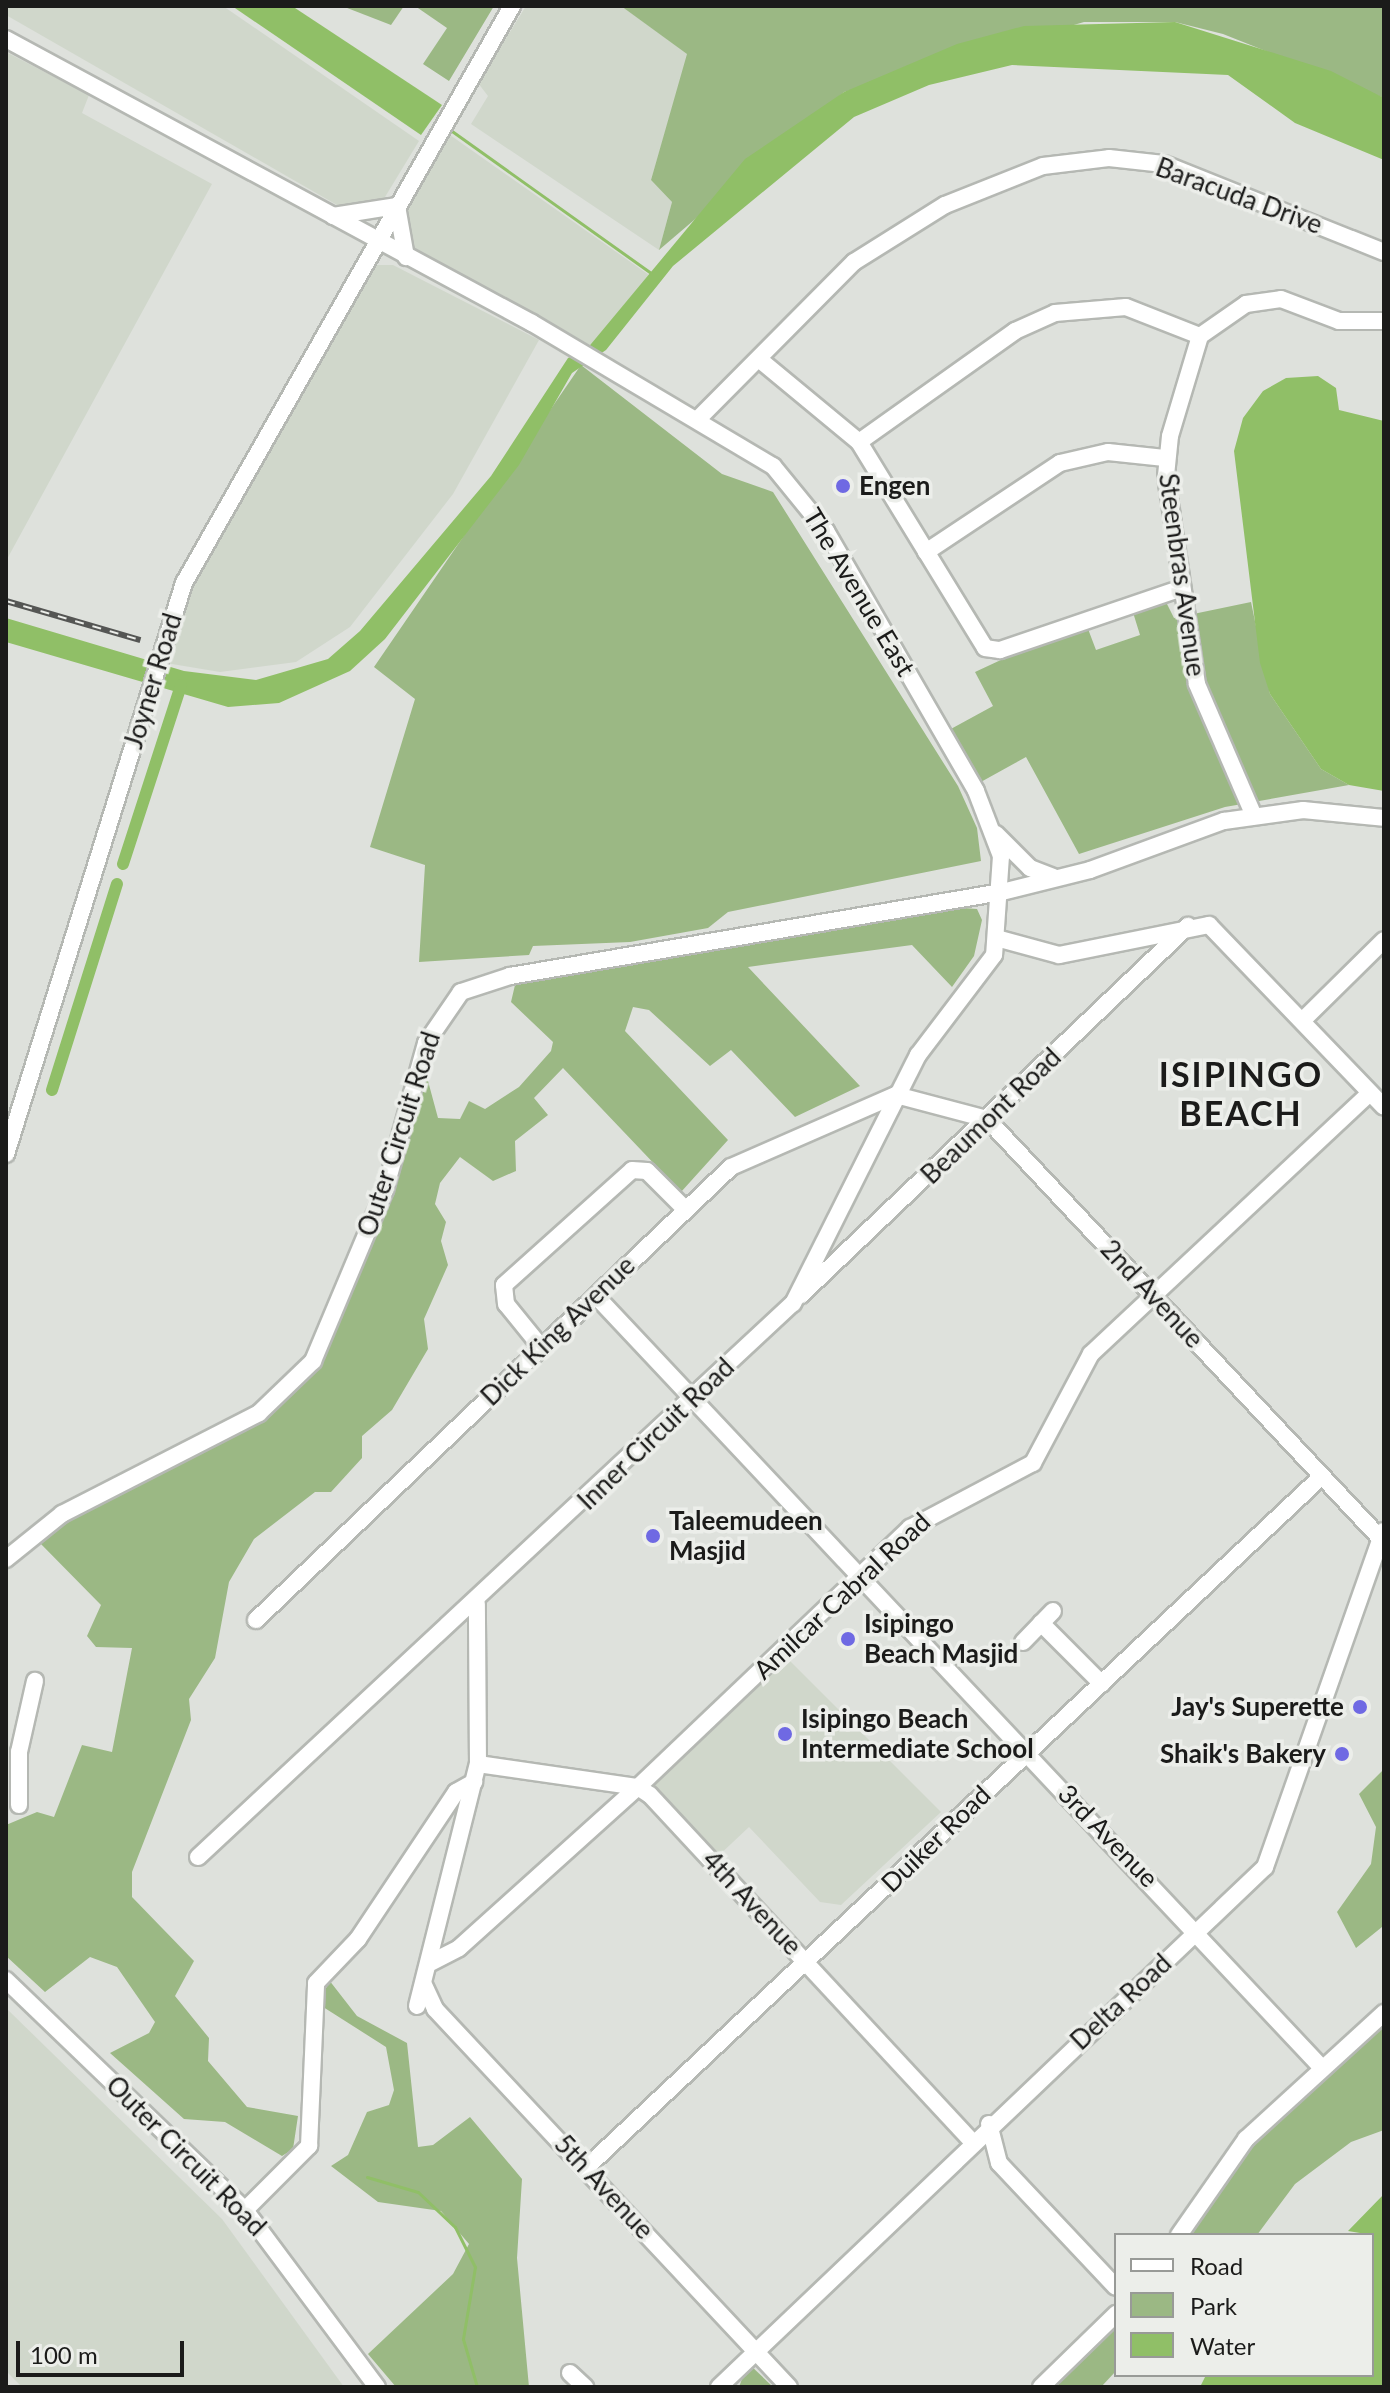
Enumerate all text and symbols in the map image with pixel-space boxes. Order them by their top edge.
street label: Baracuda Drive [1152,151,1326,241]
place label: Engen [859,470,930,502]
street label: Steenbras Avenue [1152,471,1212,679]
marker: Engen [834,477,852,495]
street label: The Avenue East [796,502,922,682]
street label: Joyner Road [118,609,188,753]
street label: Outer Circuit Road [351,1028,447,1240]
street label: Beaumont Road [915,1042,1067,1190]
district label: ISIPINGO BEACH [1159,1053,1323,1132]
street label: 2nd Avenue [1094,1233,1210,1355]
street label: Dick King Avenue [474,1250,642,1412]
street label: Inner Circuit Road [571,1351,741,1517]
place label: Taleemudeen Masjid [669,1505,823,1566]
street label: Amilcar Cabral Road [747,1506,937,1686]
marker: Taleemudeen Masjid [644,1527,662,1545]
place label: Isipingo Beach Masjid [864,1608,1018,1670]
marker: Isipingo Beach Masjid [839,1630,857,1648]
place label: Jay's Superette [1171,1691,1344,1723]
marker: Jay's Superette [1351,1698,1369,1716]
place label: Isipingo Beach Intermediate School [801,1703,1034,1764]
marker: Isipingo Beach Intermediate School [776,1725,794,1743]
place label: Shaik's Bakery [1160,1738,1326,1770]
marker: Shaik's Bakery [1333,1745,1351,1763]
street label: 3rd Avenue [1051,1778,1165,1894]
street label: Duiker Road [875,1779,997,1899]
street label: 4th Avenue [696,1844,808,1962]
street label: Delta Road [1064,1948,1178,2056]
street label: Outer Circuit Road [99,2069,273,2243]
street label: 5th Avenue [548,2128,660,2246]
legend [1114,2233,1374,2377]
text: Road [1190,2251,1243,2280]
text: Park [1190,2291,1237,2320]
scale bar [20,2325,188,2375]
text: Water [1190,2331,1255,2360]
text: 100 m [30,2340,98,2369]

